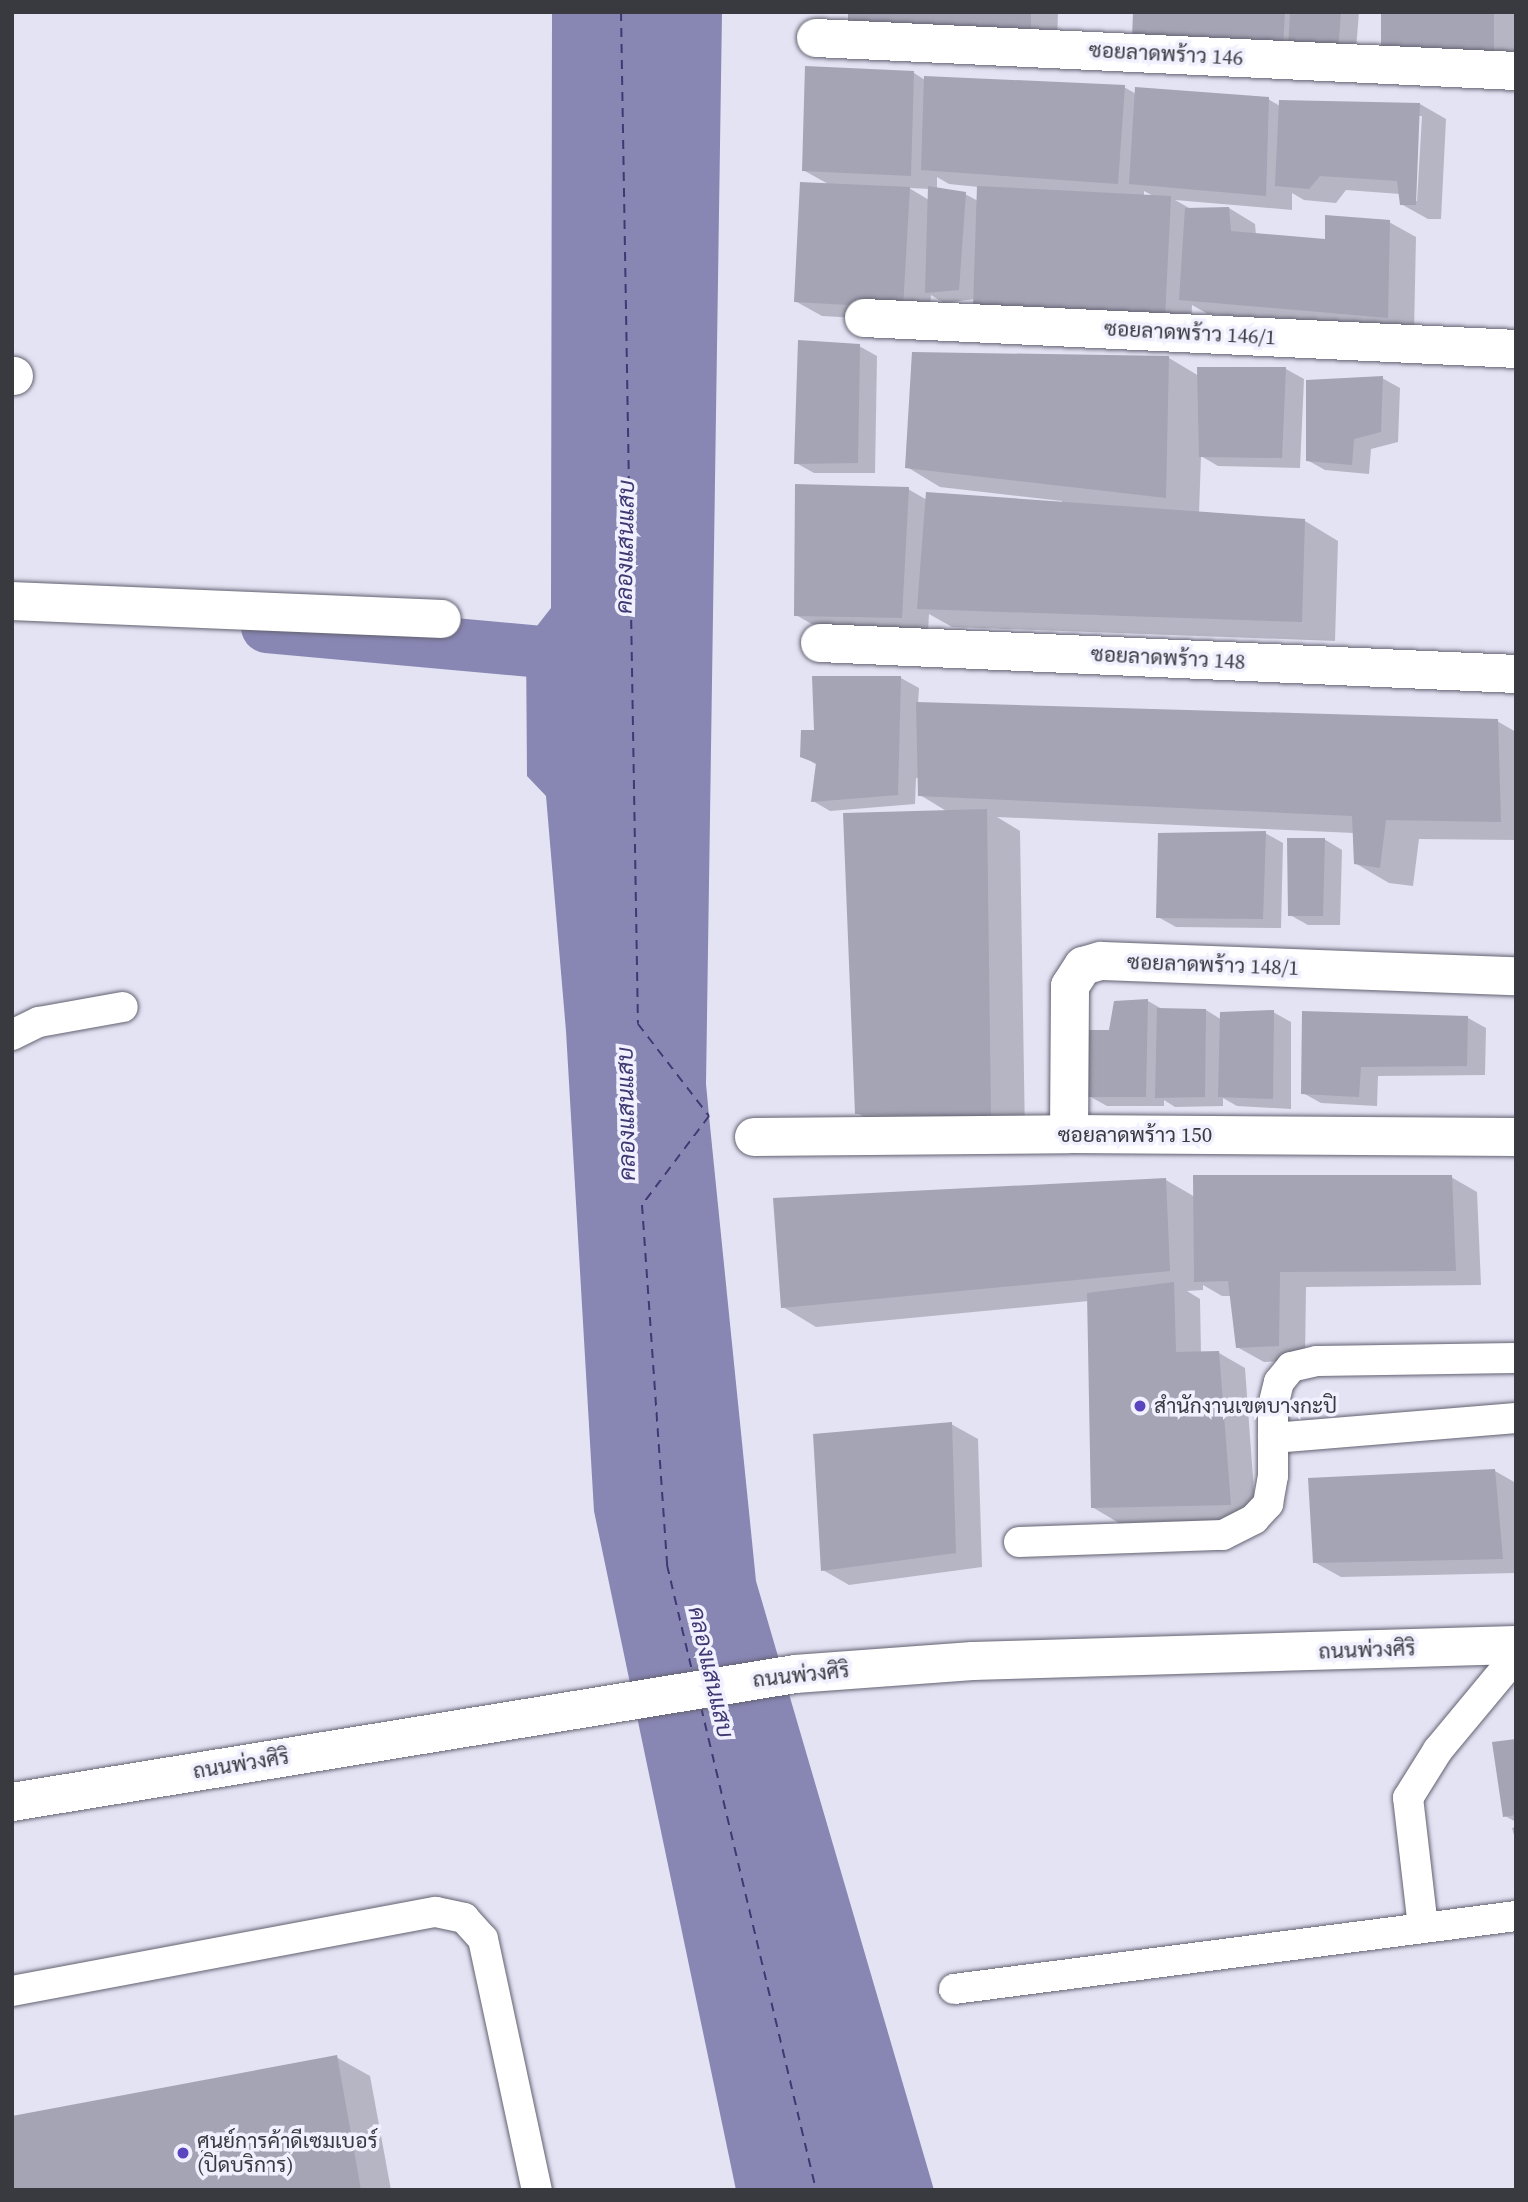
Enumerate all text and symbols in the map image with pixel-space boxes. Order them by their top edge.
street label: ซอยลาดพร้าว 146 [1088,37,1244,71]
street label: ซอยลาดพร้าว 146/1 [1103,316,1277,350]
water label: คลองแสนแสบ [610,480,640,614]
street label: ซอยลาดพร้าว 148 [1090,641,1246,675]
street label: ซอยลาดพร้าว 148/1 [1127,949,1299,981]
water label: คลองแสนแสบ [611,1047,641,1181]
street label: ซอยลาดพร้าว 150 [1058,1122,1212,1148]
place label: สำนักงานเขตบางกะปิ [1154,1393,1337,1419]
marker: สำนักงานเขตบางกะปิ [1132,1398,1148,1414]
water label: คลองแสนแสบ [682,1604,740,1740]
street label: ถนนพ่วงศิริ [1318,1636,1416,1664]
street label: ถนนพ่วงศิริ [751,1657,851,1693]
street label: ถนนพ่วงศิริ [191,1744,291,1784]
place label: ศูนย์การค้าดีเซมเบอร์ (ปิดบริการ) [197,2128,378,2178]
marker: ศูนย์การค้าดีเซมเบอร์ (ปิดบริการ) [175,2145,191,2161]

